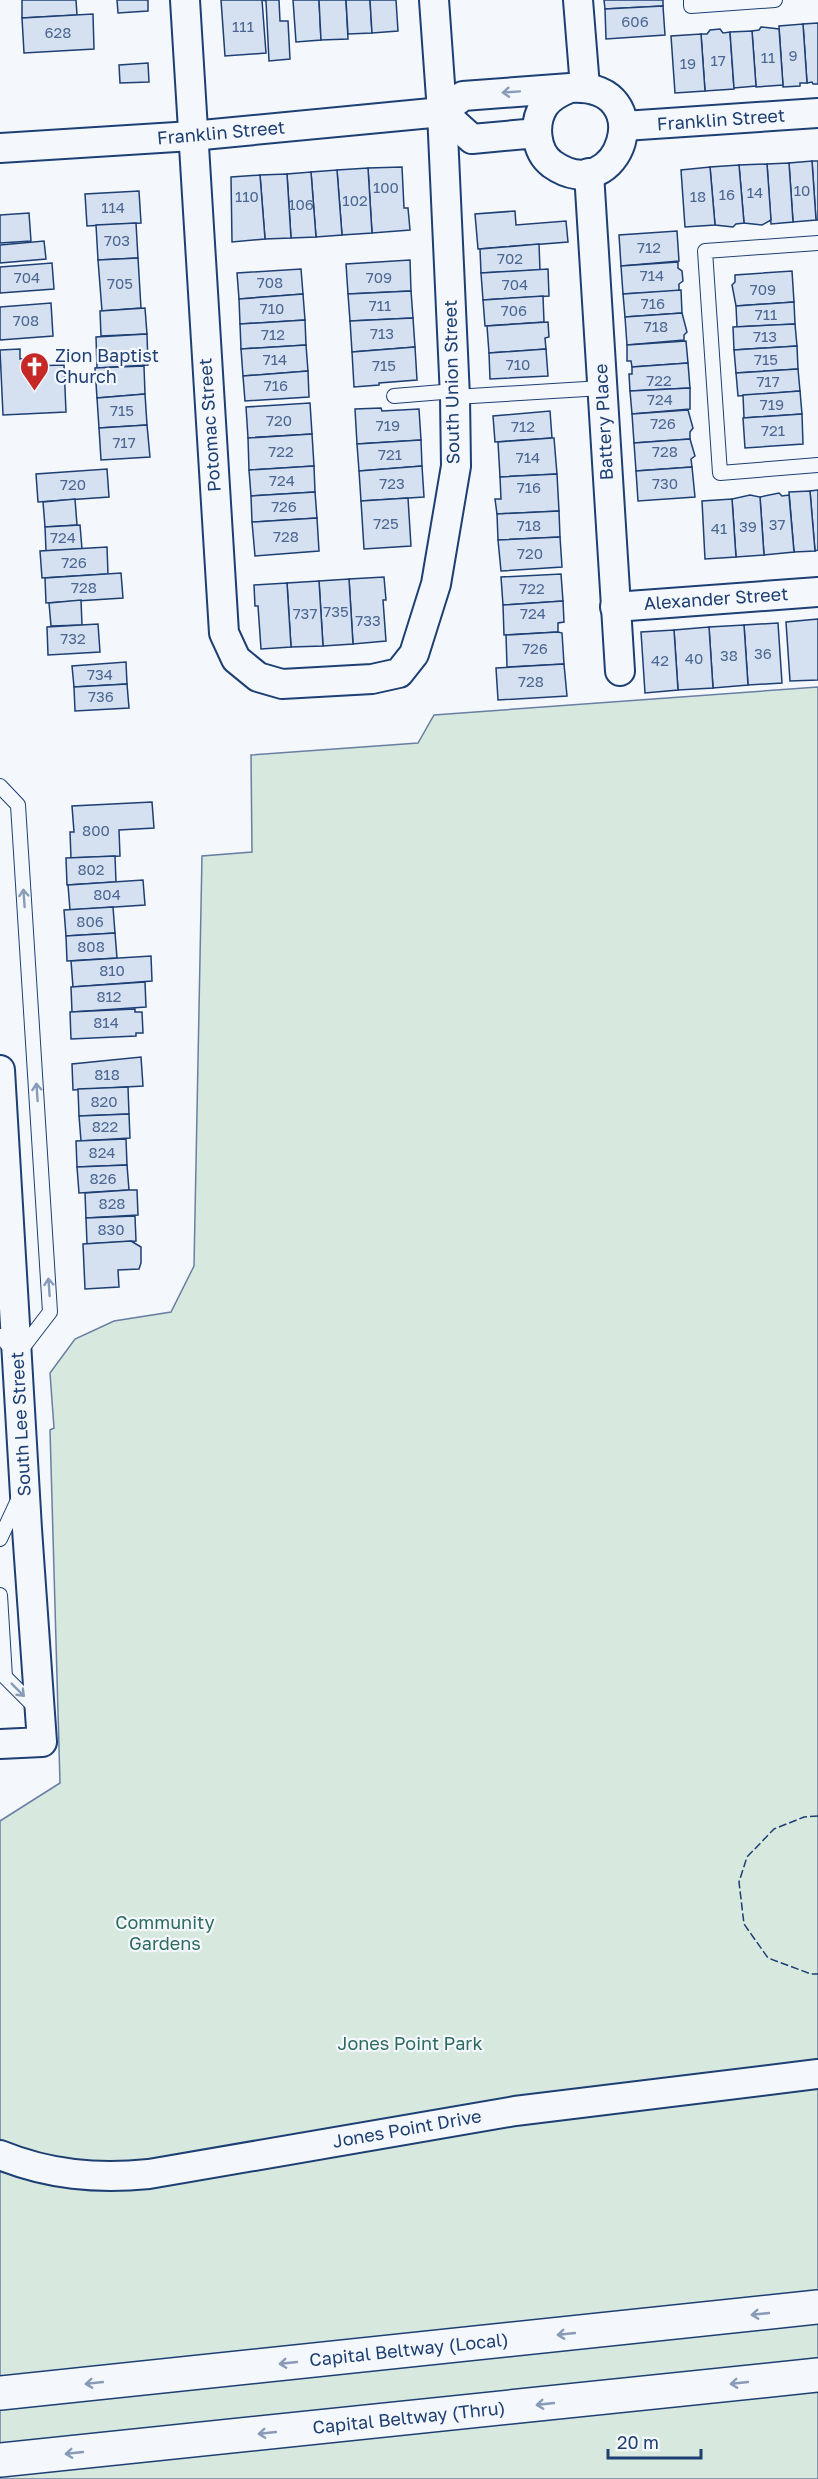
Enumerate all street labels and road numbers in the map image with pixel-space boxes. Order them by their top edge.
street label: Franklin Street [656,104,786,134]
street label: Franklin Street [156,115,286,149]
street label: South Union Street [439,300,463,465]
street label: Potomac Street [193,357,225,493]
street label: Battery Place [589,363,617,481]
street label: Alexander Street [643,582,789,614]
street label: South Lee Street [5,1351,35,1497]
street label: Jones Point Drive [331,2104,483,2152]
street label: Capital Beltway (Local) [308,2328,510,2370]
street label: Capital Beltway (Thru) [311,2396,506,2438]

